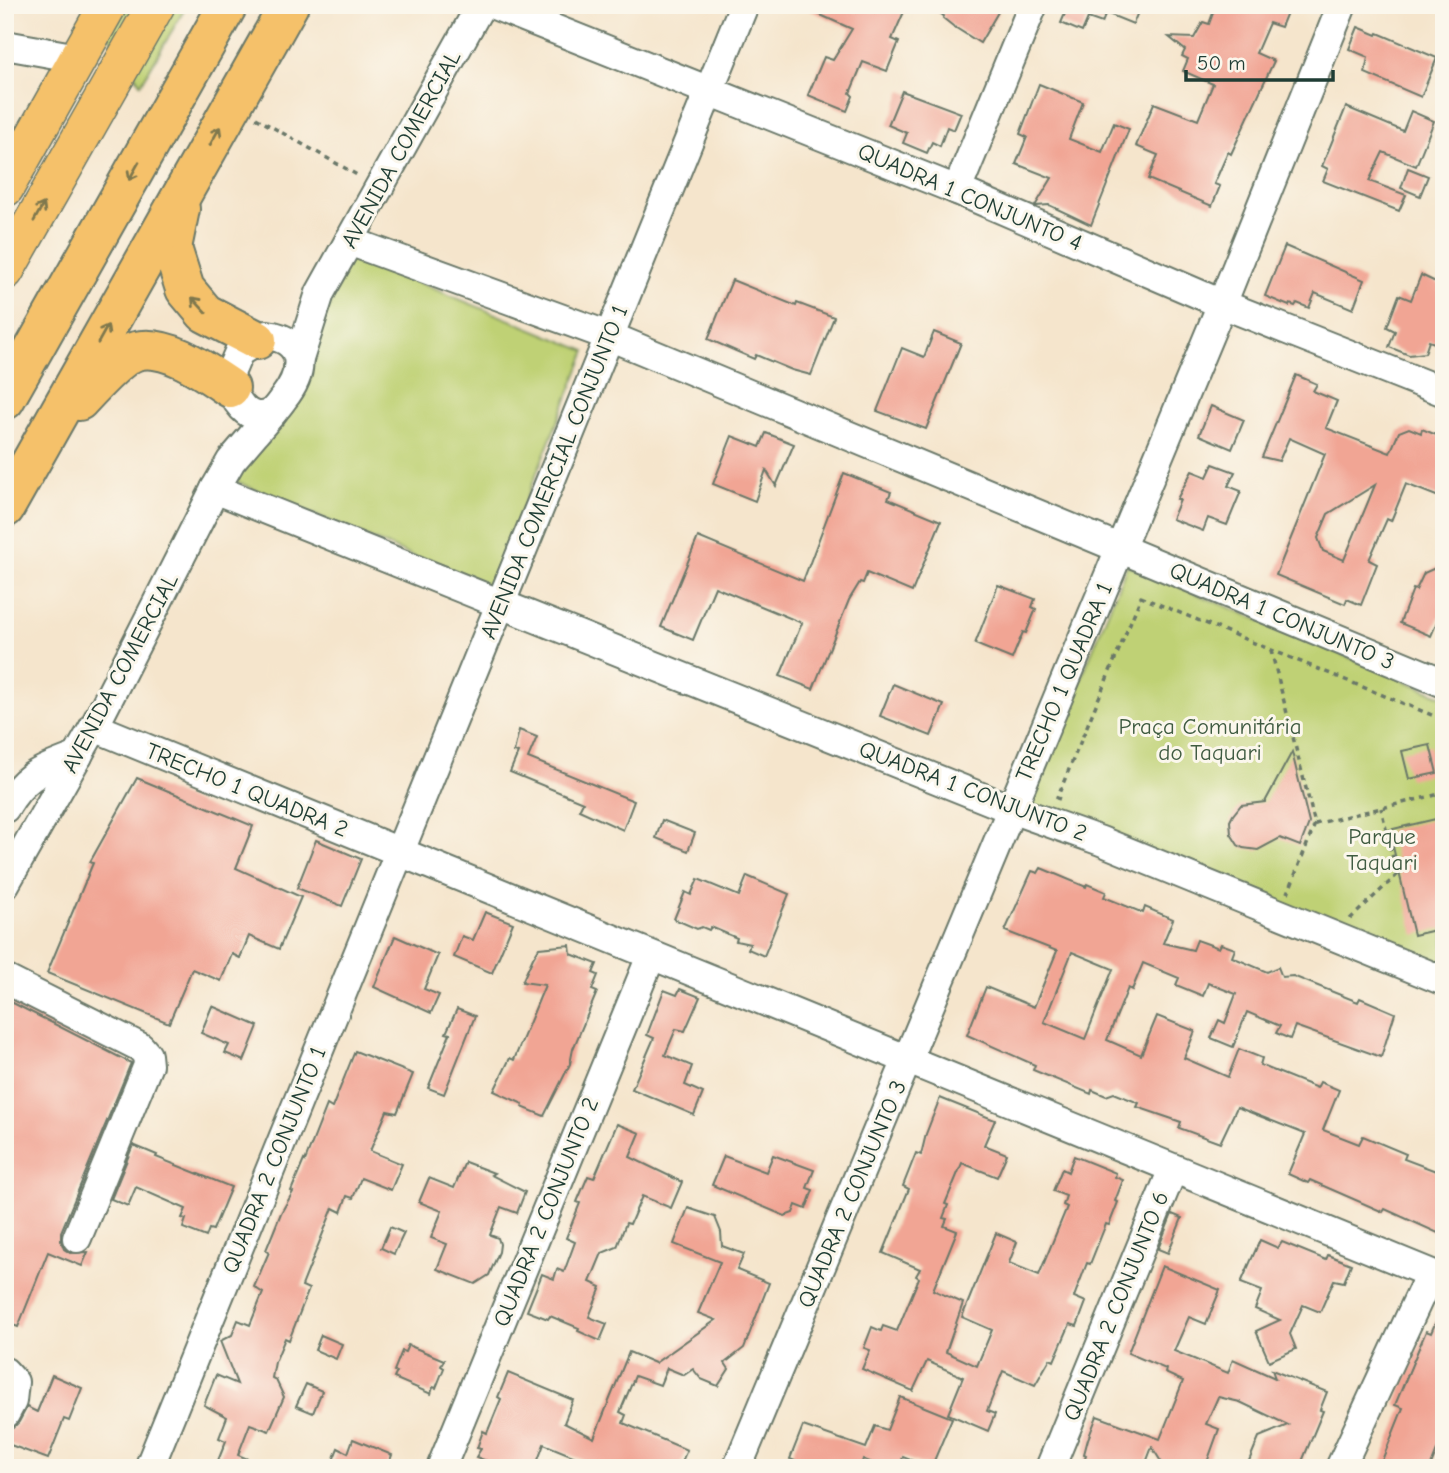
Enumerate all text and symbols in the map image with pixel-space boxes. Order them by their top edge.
scale bar [1186,38,1334,82]
street label: AVENIDA COMERCIAL [335,45,467,253]
text: 50 m [1197,51,1246,75]
one-way arrow [208,127,222,147]
street label: QUADRA 1 CONJUNTO 4 [854,137,1086,257]
one-way arrow [127,161,141,181]
one-way arrow [33,202,46,223]
one-way arrow [191,297,208,314]
street label: AVENIDA COMERCIAL CONJUNTO 1 [475,301,633,643]
one-way arrow [96,325,110,345]
street label: QUADRA 1 CONJUNTO 3 [1166,556,1398,676]
street label: AVENIDA COMERCIAL [56,568,184,777]
street label: TRECHO 1 QUADRA 1 [1010,579,1118,785]
park label: Praça Comunitária do Taquari [1118,713,1302,766]
street label: QUADRA 1 CONJUNTO 2 [855,735,1091,847]
street label: TRECHO 1 QUADRA 2 [142,737,352,843]
park label: Parque Taquari [1346,823,1418,876]
street label: QUADRA 2 CONJUNTO 1 [216,1043,332,1277]
street label: QUADRA 2 CONJUNTO 3 [792,1076,912,1312]
street label: QUADRA 2 CONJUNTO 2 [488,1093,604,1331]
street label: QUADRA 2 CONJUNTO 6 [1058,1187,1174,1425]

